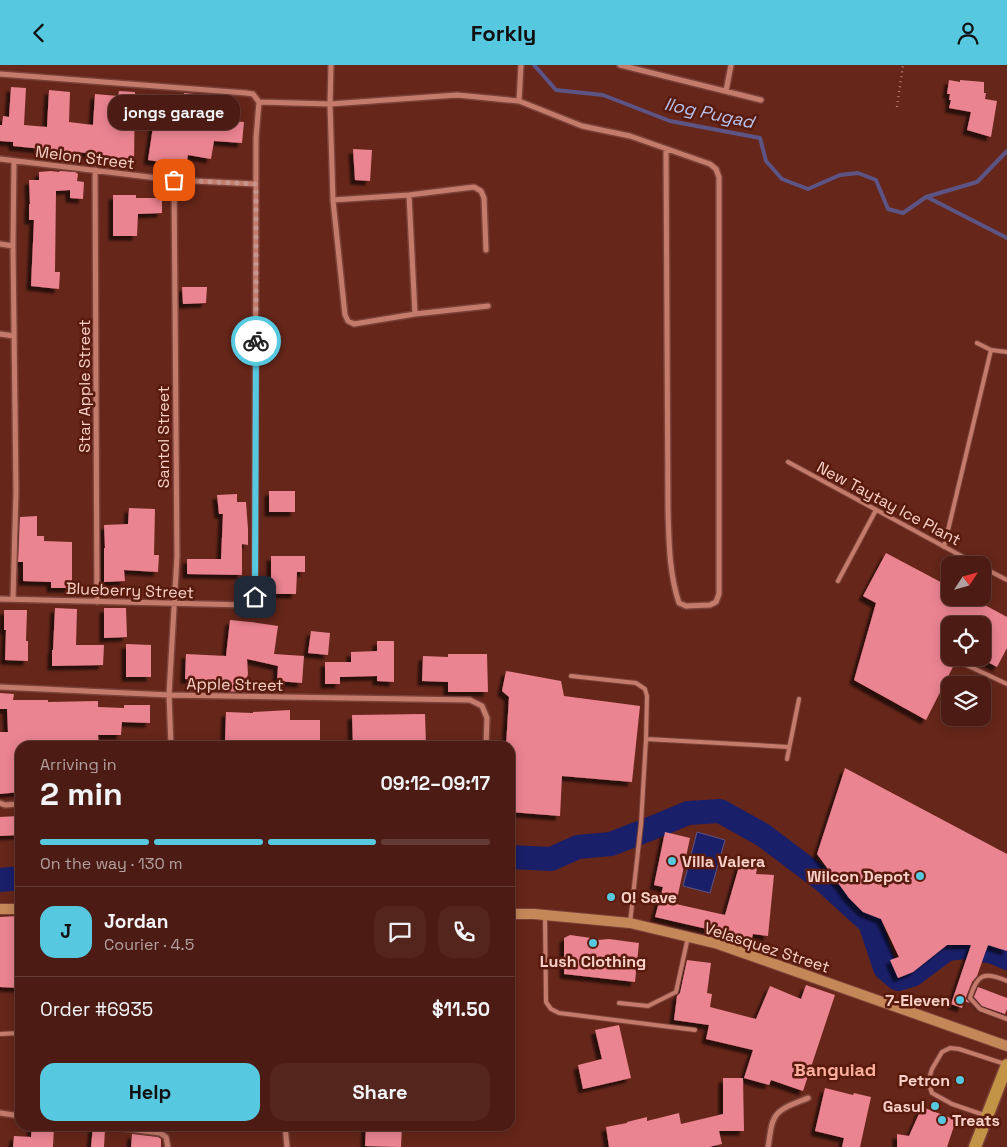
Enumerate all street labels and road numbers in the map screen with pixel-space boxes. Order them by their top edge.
street label: Melon Street [34,141,136,174]
street label: Star Apple Street [74,319,95,453]
street label: Santol Street [153,386,174,488]
street label: New Taytay Ice Plant [813,457,964,550]
street label: Blueberry Street [65,578,195,603]
street label: Apple Street [186,673,284,696]
street label: Velasquez Street [701,917,832,978]

